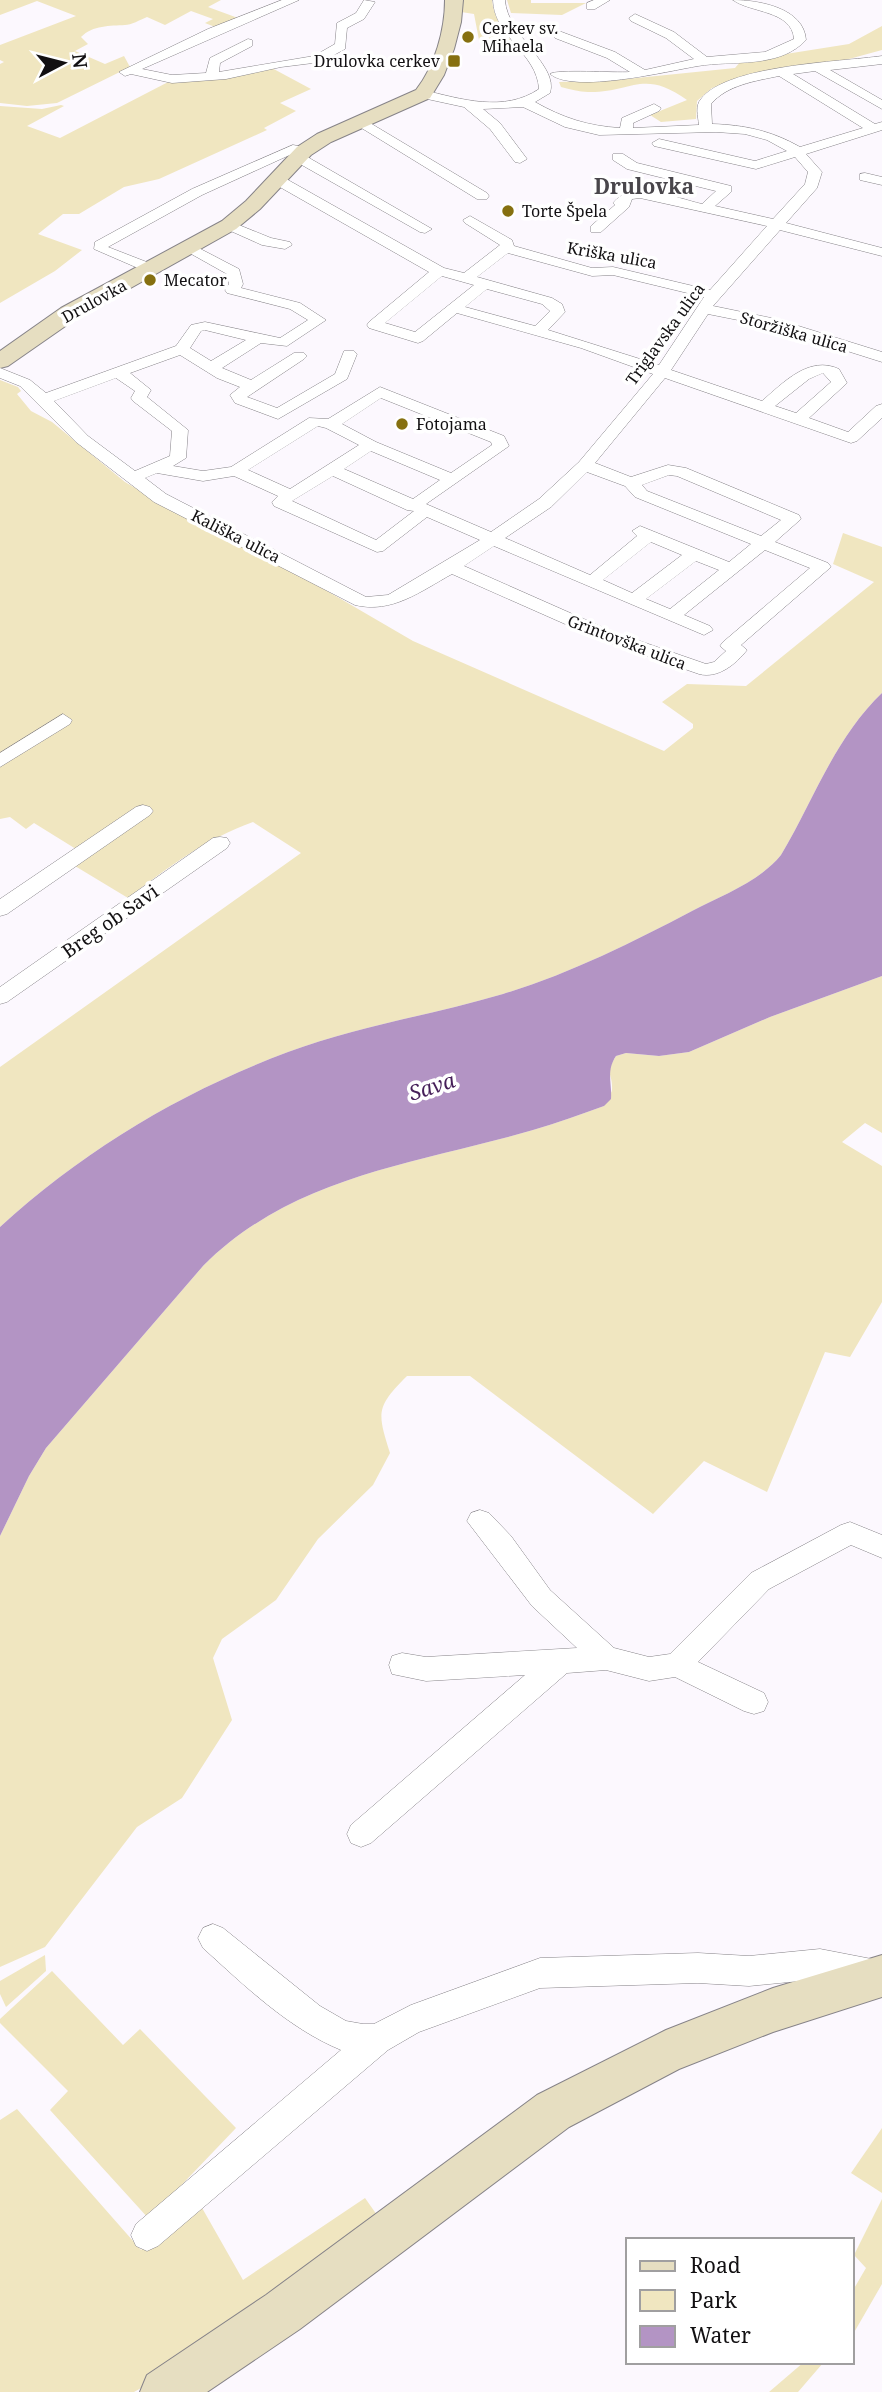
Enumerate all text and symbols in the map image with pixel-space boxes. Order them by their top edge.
place label: Cerkev sv. Mihaela [482,17,558,57]
north arrow [28,28,98,98]
marker: Cerkev sv. Mihaela [460,29,476,45]
place label: Drulovka cerkev [314,50,441,72]
text: N [66,52,94,70]
marker: Drulovka cerkev [446,53,462,69]
district label: Drulovka [594,172,694,200]
place label: Torte Špela [522,200,607,222]
marker: Torte Špela [500,203,516,219]
street label: Kriška ulica [565,236,659,274]
place label: Mecator [164,269,227,291]
marker: Mecator [142,272,158,288]
street label: Drulovka [58,274,130,328]
street label: Triglavska ulica [620,279,710,389]
street label: Storžiška ulica [737,306,851,358]
place label: Fotojama [416,413,487,435]
marker: Fotojama [394,416,410,432]
street label: Kališka ulica [188,504,284,568]
street label: Grintovška ulica [565,609,689,675]
street label: Breg ob Savi [57,878,163,964]
water label: Sava [405,1065,459,1107]
legend [626,2238,854,2364]
text: Road [690,2251,741,2279]
text: Park [690,2286,737,2314]
text: Water [690,2321,751,2349]

